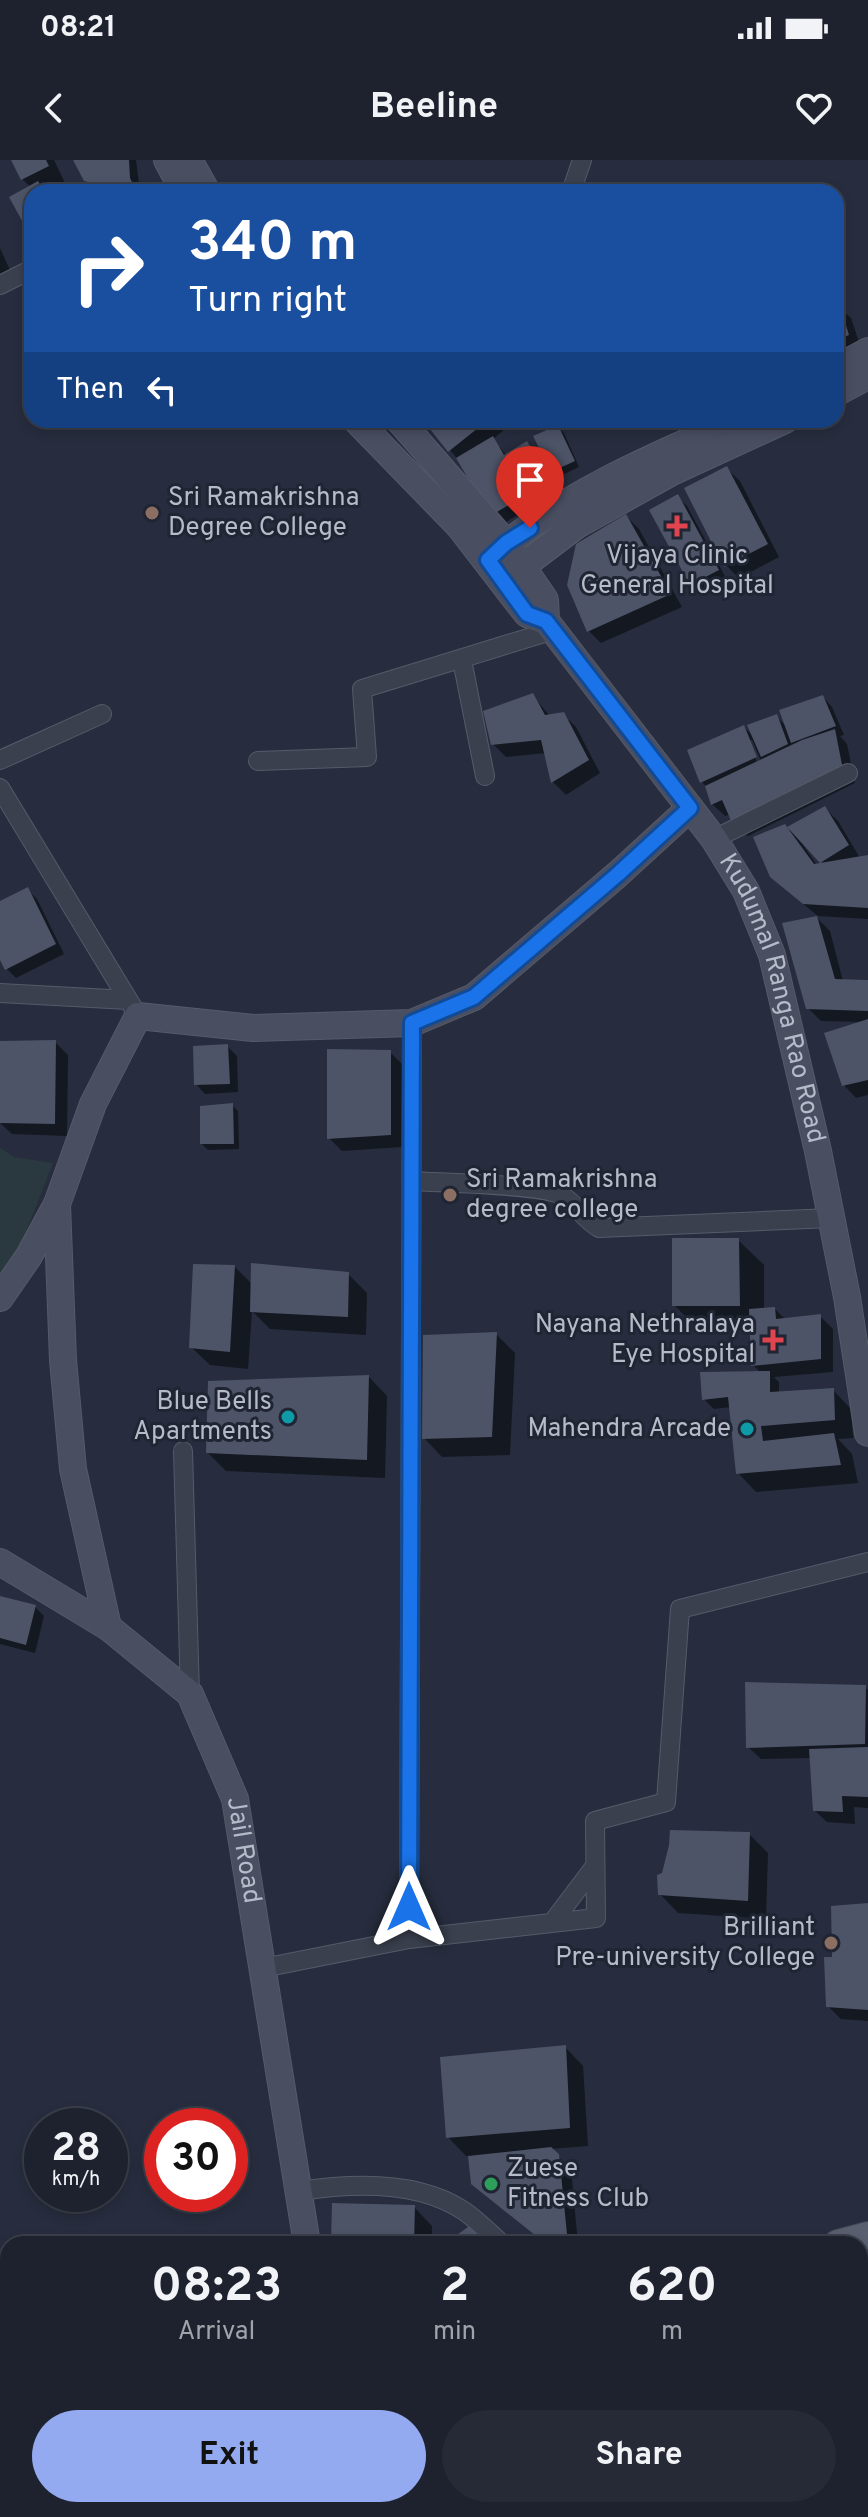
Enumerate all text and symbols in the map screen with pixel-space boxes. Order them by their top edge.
text: 08:21 [40,10,116,47]
text: Beeline [370,85,498,131]
icon: back [32,86,76,130]
icon: heart [792,86,836,130]
text: 340 m [188,210,357,280]
icon: right [56,216,160,320]
text: Turn right [188,279,347,325]
icon: left [140,368,184,412]
text: Then [56,372,124,409]
pin [496,446,564,528]
icon: arrive [508,458,552,502]
place label: Sri Ramakrishna Degree College [168,482,359,545]
marker: Sri Ramakrishna Degree College [143,504,161,522]
marker: Vijaya Clinic General Hospital [666,515,688,537]
place label: Vijaya Clinic General Hospital [580,540,774,603]
street label: Kudumal Ranga Rao Road [711,848,832,1146]
place label: Sri Ramakrishna degree college [466,1164,657,1227]
marker: Sri Ramakrishna degree college [441,1186,459,1204]
place label: Nayana Nethralaya Eye Hospital [535,1309,755,1372]
marker: Nayana Nethralaya Eye Hospital [762,1329,784,1351]
place label: Blue Bells Apartments [133,1386,272,1449]
marker: Blue Bells Apartments [279,1408,297,1426]
place label: Mahendra Arcade [527,1413,731,1446]
marker: Mahendra Arcade [738,1420,756,1438]
street label: Jail Road [218,1794,268,1906]
position arrow [367,1865,451,1949]
place label: Brilliant Pre-university College [555,1912,815,1975]
marker: Brilliant Pre-university College [822,1934,840,1952]
speed limit sign: 30 [144,2108,248,2212]
text: 28 [51,2125,101,2175]
place label: Zuese Fitness Club [507,2153,649,2216]
text: km/h [52,2167,100,2193]
marker: Zuese Fitness Club [482,2175,500,2193]
text: 08:23 [151,2258,282,2318]
text: 2 [440,2258,469,2318]
text: 620 [627,2258,717,2318]
text: Arrival [178,2316,255,2349]
text: min [433,2316,476,2349]
text: m [661,2316,683,2349]
button: Exit [32,2410,426,2502]
button: Share [442,2410,836,2502]

